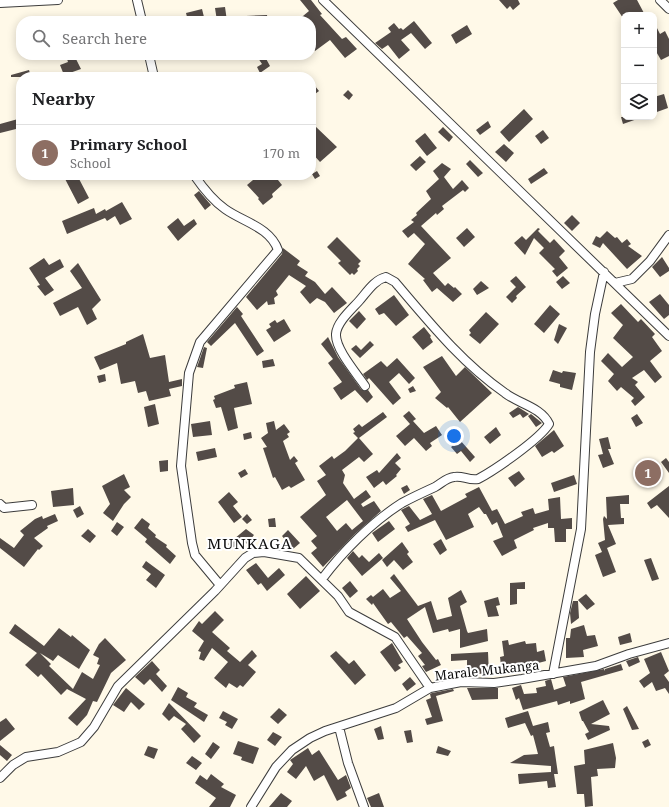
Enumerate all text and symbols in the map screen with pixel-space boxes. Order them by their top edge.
map controls [621,12,657,120]
button: + [621,12,657,48]
search box [16,16,316,60]
icon: search [30,27,52,49]
text: Search here [62,28,147,48]
button: − [621,48,657,84]
button: layers [621,84,657,120]
text: Nearby [32,87,95,110]
text: Primary School [70,134,187,154]
text: 1 [41,144,49,162]
text: 170 m [263,144,300,162]
text: School [70,154,111,172]
your location [444,426,464,446]
pin: 1 [635,458,661,488]
district label: MUNKAGA [207,533,293,553]
street label: Marale Mukanga [434,656,540,684]

